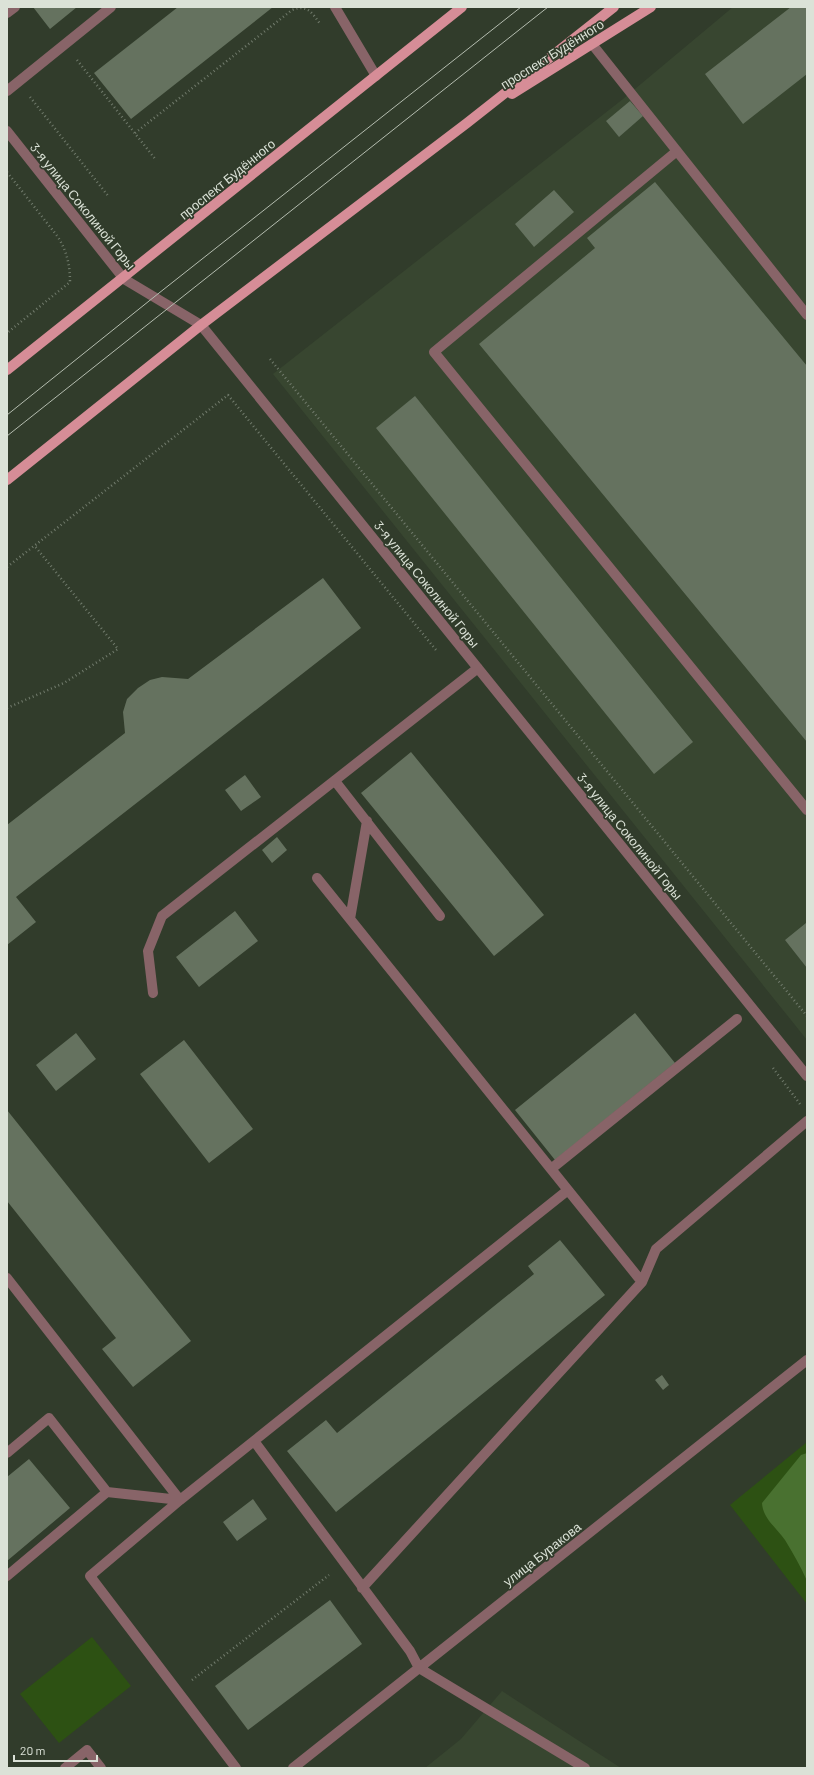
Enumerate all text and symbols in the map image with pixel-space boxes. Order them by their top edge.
street label: проспект Будённого [497,16,607,92]
street label: проспект Будённого [176,135,278,223]
street label: 3-я улица Соколиной Горы [27,139,139,273]
street label: 3-я улица Соколиной Горы [371,517,483,651]
street label: 3-я улица Соколиной Горы [574,769,686,903]
street label: улица Буракова [500,1518,585,1589]
scale bar [14,1737,97,1763]
text: 20 m [20,1743,46,1757]

